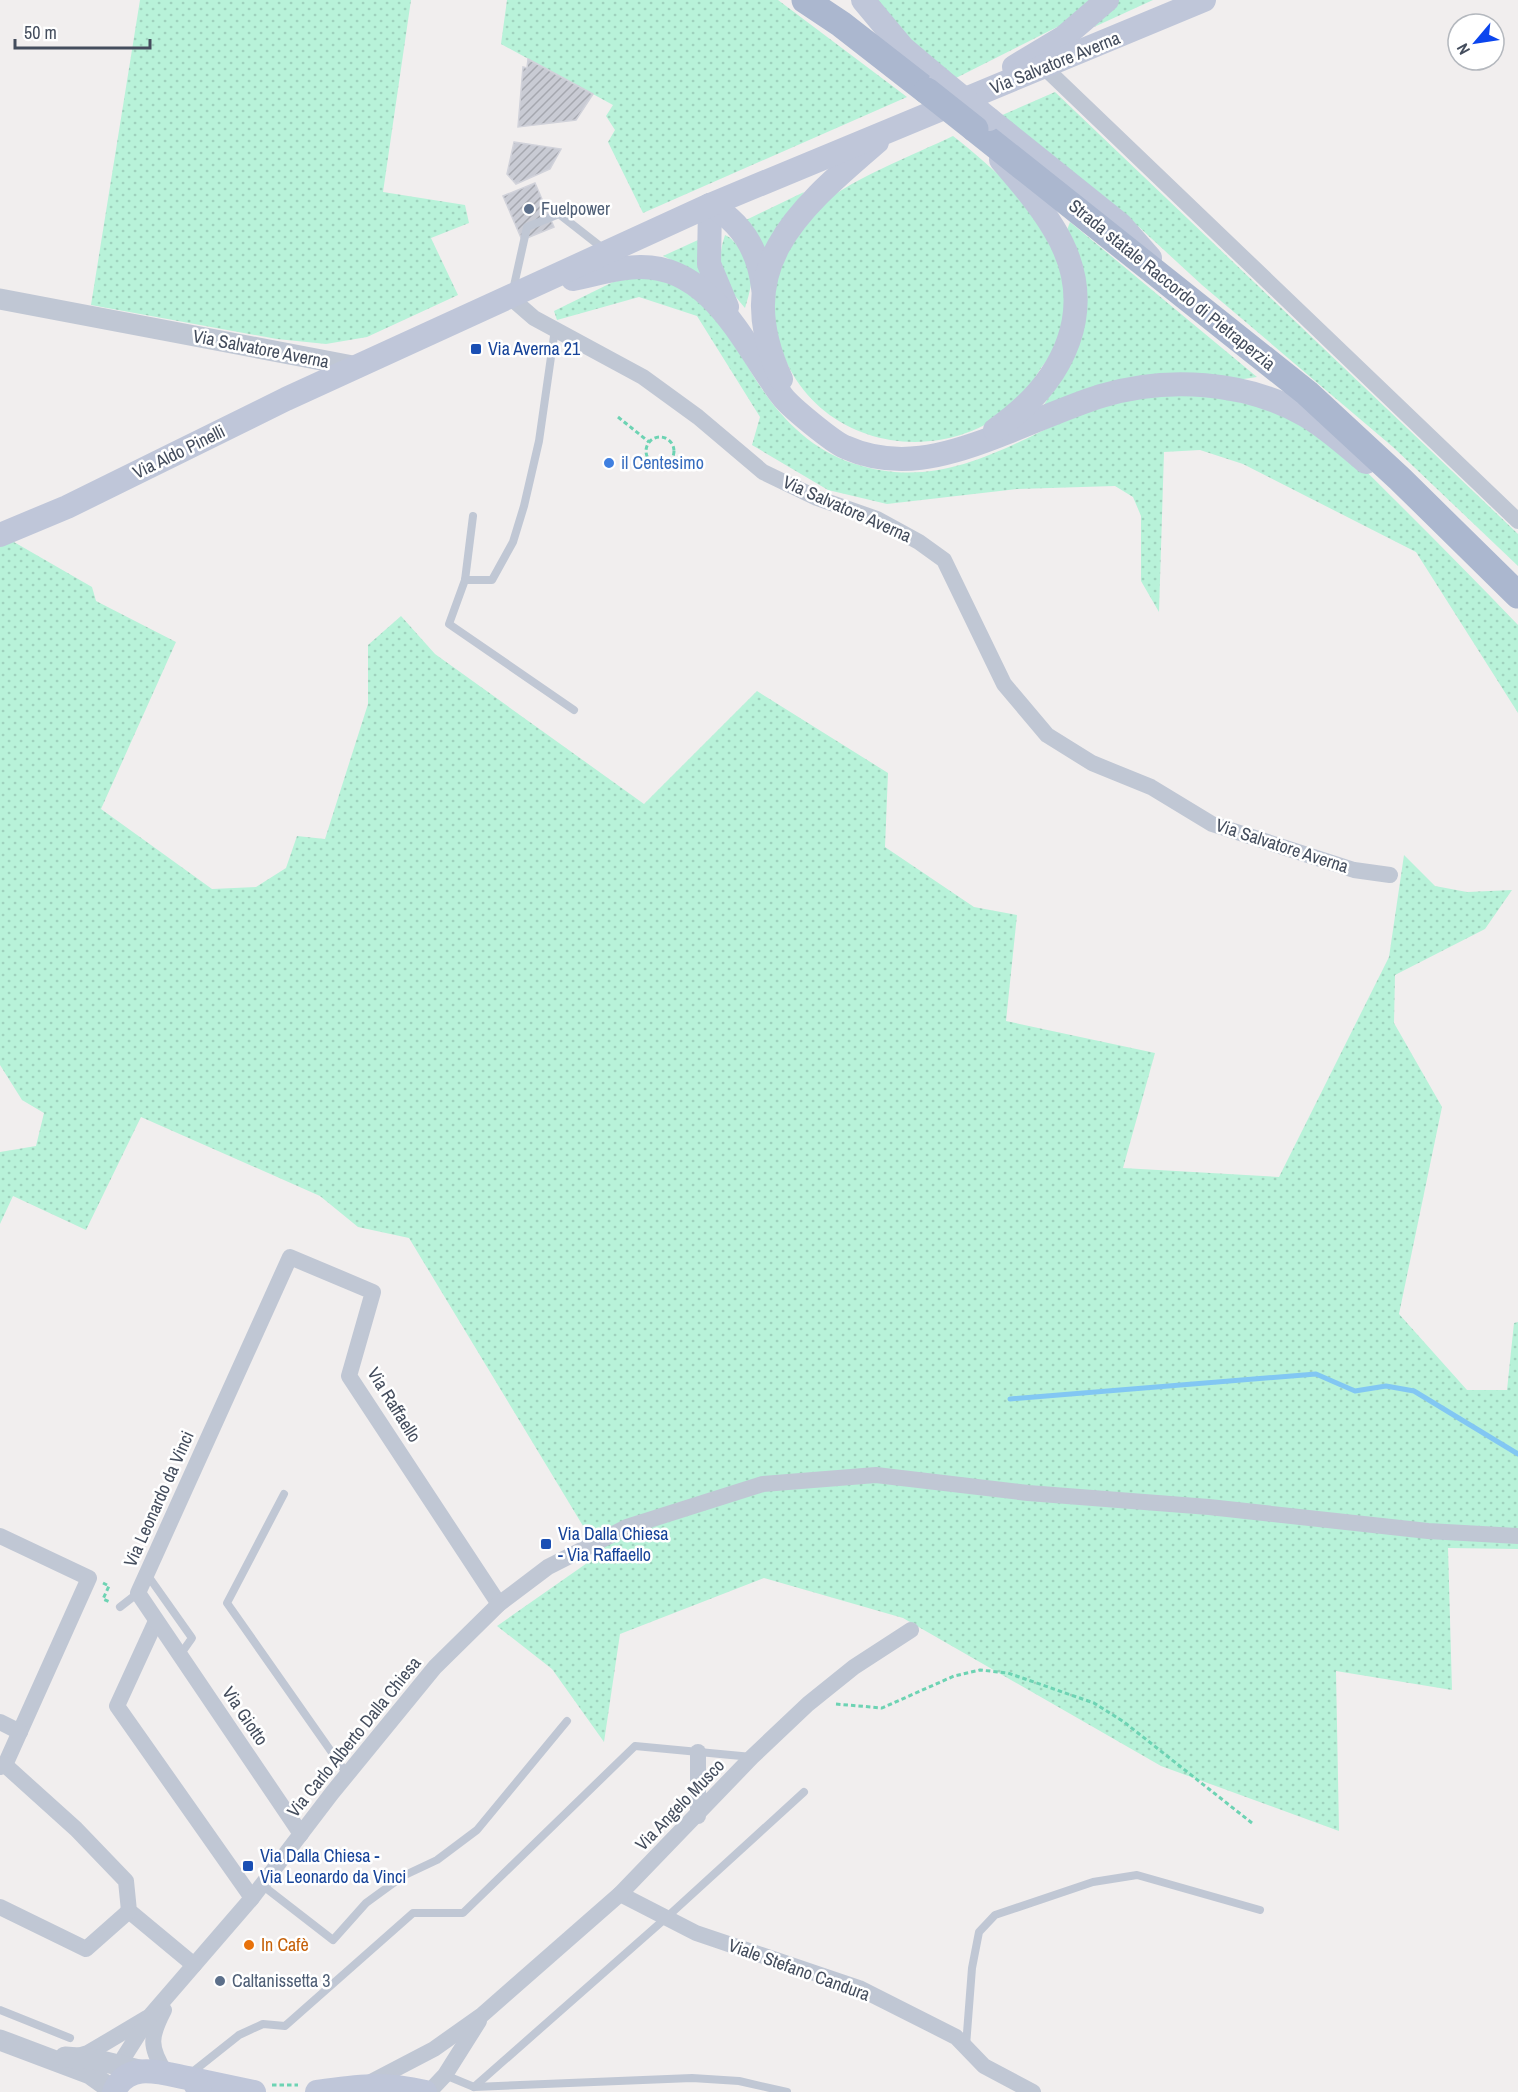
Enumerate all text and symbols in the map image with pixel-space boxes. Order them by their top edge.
scale bar [15,12,150,50]
north arrow [1446,12,1506,72]
text: 50 m [24,20,57,45]
street label: Via Salvatore Averna [986,25,1124,100]
text: N [1451,40,1475,59]
street label: Strada statale Raccordo di Pietraperzia [1064,193,1281,376]
place label: Fuelpower [541,196,610,221]
marker: Fuelpower [522,202,536,216]
street label: Via Salvatore Averna [191,323,331,374]
place label: Via Averna 21 [488,336,581,361]
marker: Via Averna 21 [469,342,483,356]
street label: Via Aldo Pinelli [128,418,229,485]
place label: il Centesimo [621,450,704,475]
marker: il Centesimo [602,456,616,470]
street label: Via Salvatore Averna [779,469,915,548]
street label: Via Salvatore Averna [1213,812,1352,879]
street label: Via Raffaello [362,1362,427,1447]
street label: Via Leonardo da Vinci [117,1427,200,1571]
place label: Via Dalla Chiesa - Via Raffaello [558,1521,669,1567]
marker: Via Dalla Chiesa - Via Raffaello [539,1537,553,1551]
street label: Via Carlo Alberto Dalla Chiesa [281,1651,426,1822]
street label: Via Giotto [217,1681,274,1750]
street label: Via Angelo Musco [629,1753,730,1856]
place label: Via Dalla Chiesa - Via Leonardo da Vinci [260,1843,406,1889]
marker: Via Dalla Chiesa - Via Leonardo da Vinci [241,1859,255,1873]
place label: In Cafè [261,1932,309,1957]
street label: Viale Stefano Candura [725,1932,873,2007]
marker: In Cafè [242,1938,256,1952]
place label: Caltanissetta 3 [232,1968,330,1993]
marker: Caltanissetta 3 [213,1974,227,1988]

